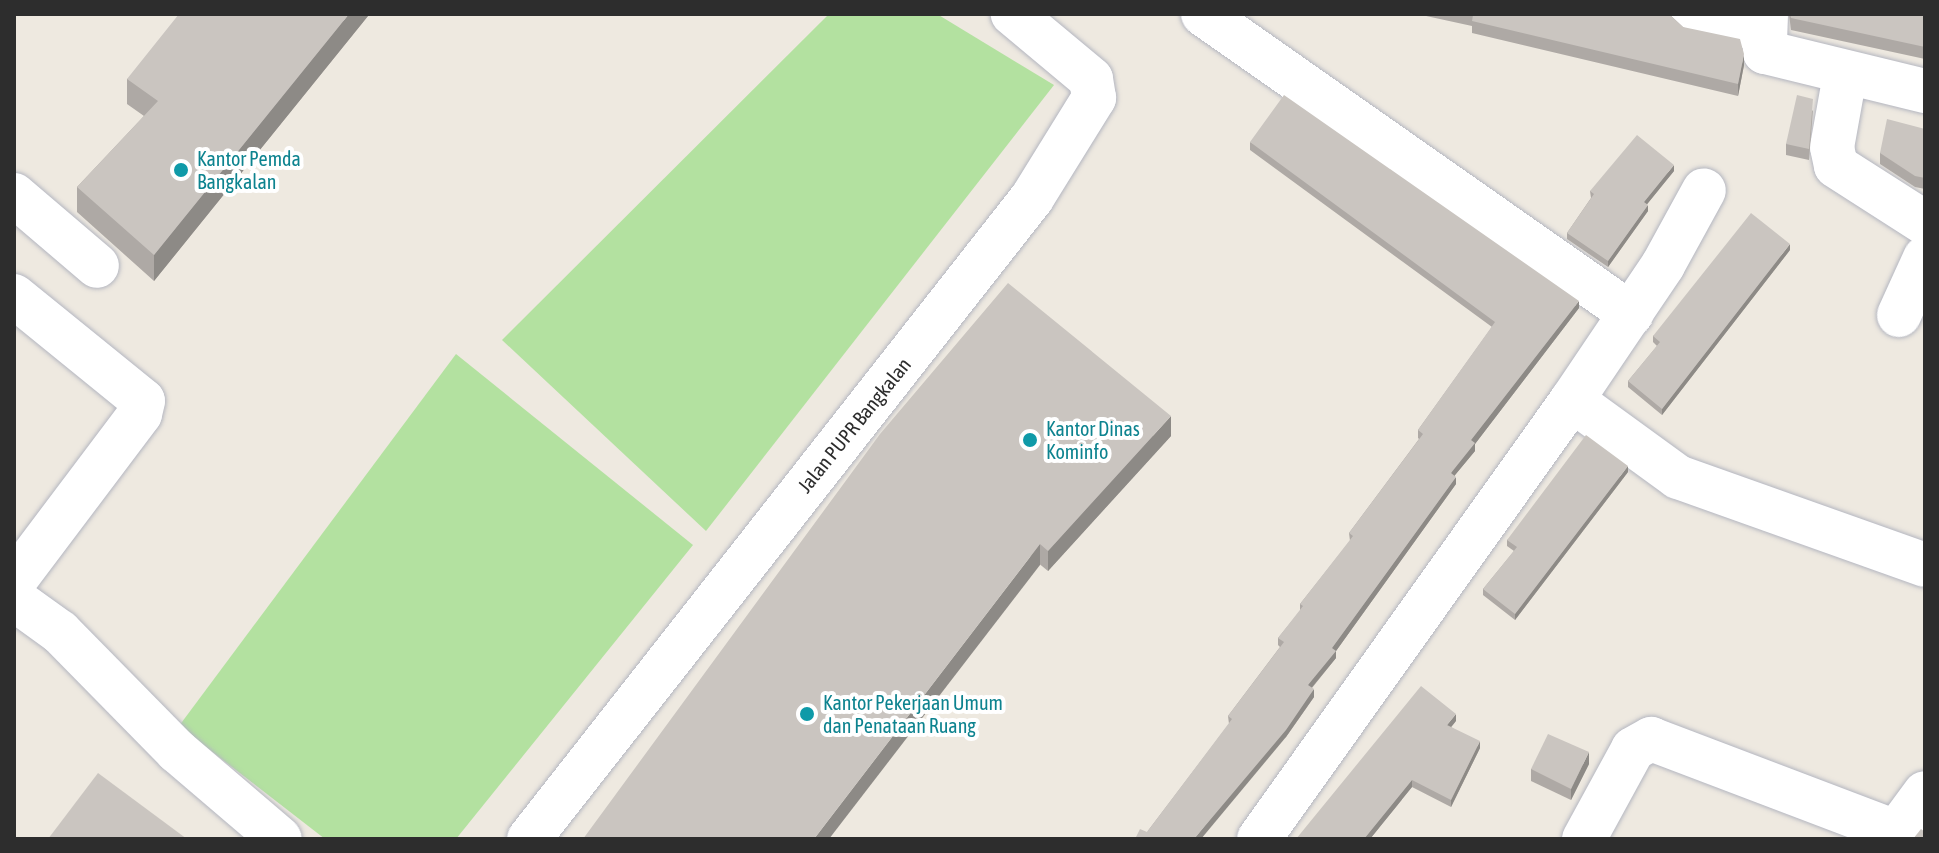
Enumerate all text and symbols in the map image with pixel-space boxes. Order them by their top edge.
place label: Kantor Pemda Bangkalan [197,146,301,193]
marker: Kantor Pemda Bangkalan [172,161,190,179]
street label: Jalan PUPR Bangkalan [792,353,916,497]
place label: Kantor Dinas Kominfo [1046,416,1140,463]
marker: Kantor Dinas Kominfo [1021,431,1039,449]
place label: Kantor Pekerjaan Umum dan Penataan Ruang [823,690,1003,737]
marker: Kantor Pekerjaan Umum dan Penataan Ruang [798,705,816,723]

